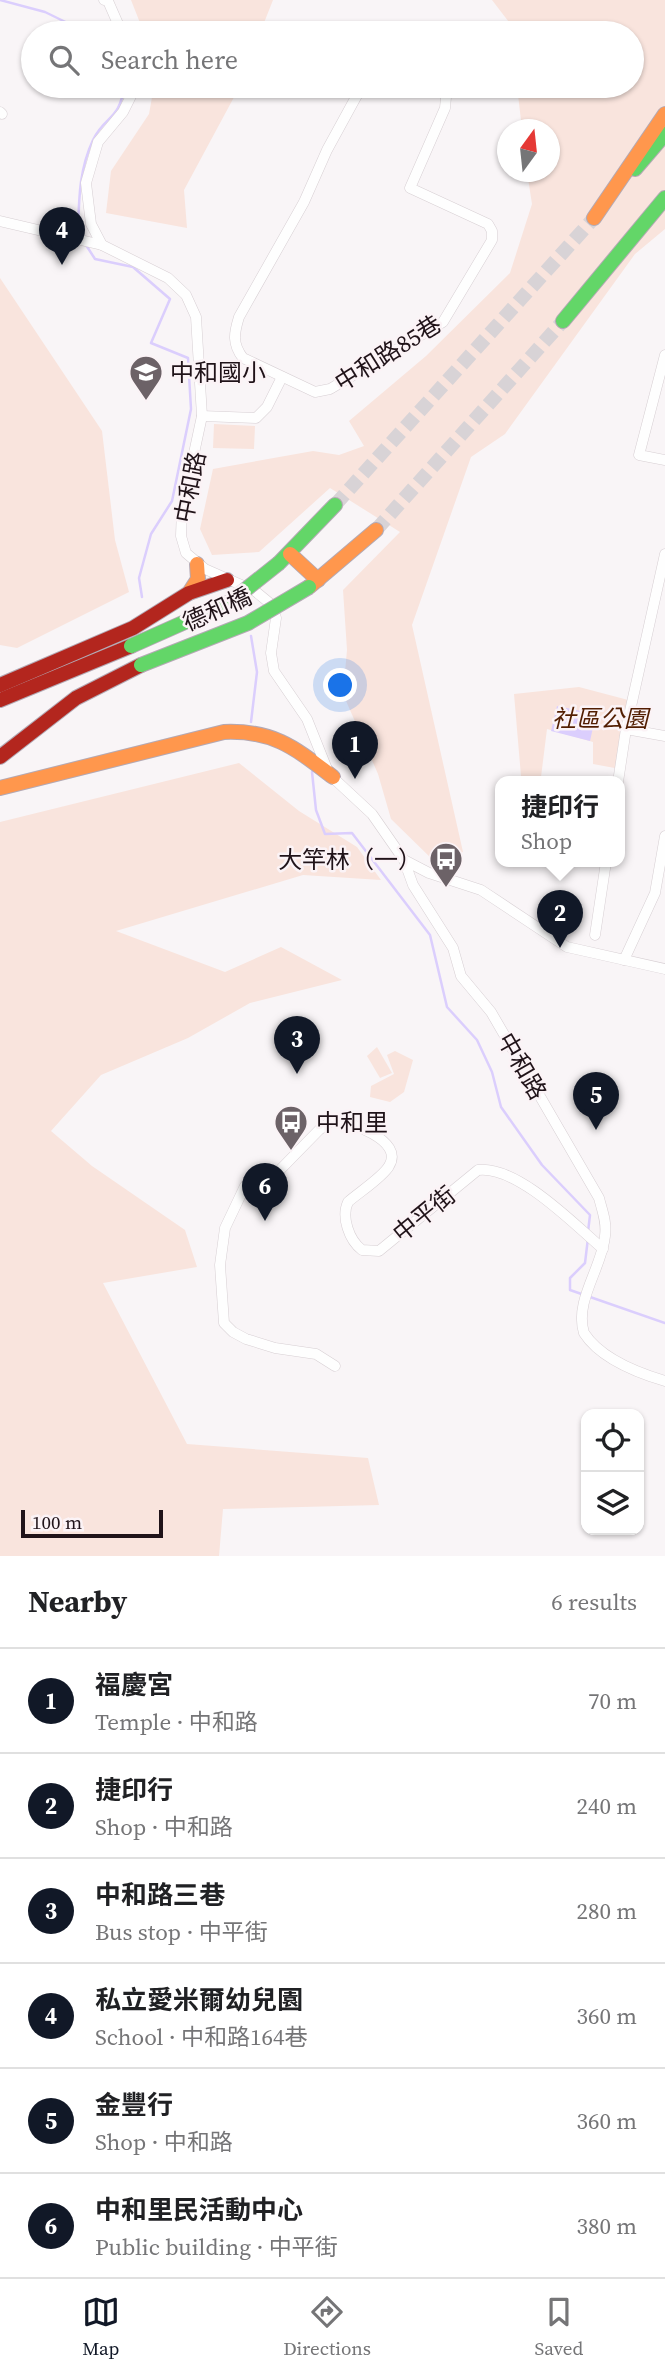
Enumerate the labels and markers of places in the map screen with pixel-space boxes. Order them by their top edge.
pin: 4 [39,207,85,265]
school or university icon: 中和國小 [127,353,165,402]
place label: 中和國小 [170,356,266,389]
pin: 1 [332,721,378,779]
bus stop icon: 大竿林（一） [427,840,465,889]
place label: 大竿林（一） [278,843,422,876]
pin: 2 [537,890,583,948]
pin: 3 [274,1016,320,1074]
pin: 5 [573,1072,619,1130]
bus stop icon: 中和里 [272,1103,310,1152]
place label: 中和里 [316,1106,388,1139]
pin: 6 [242,1163,288,1221]

